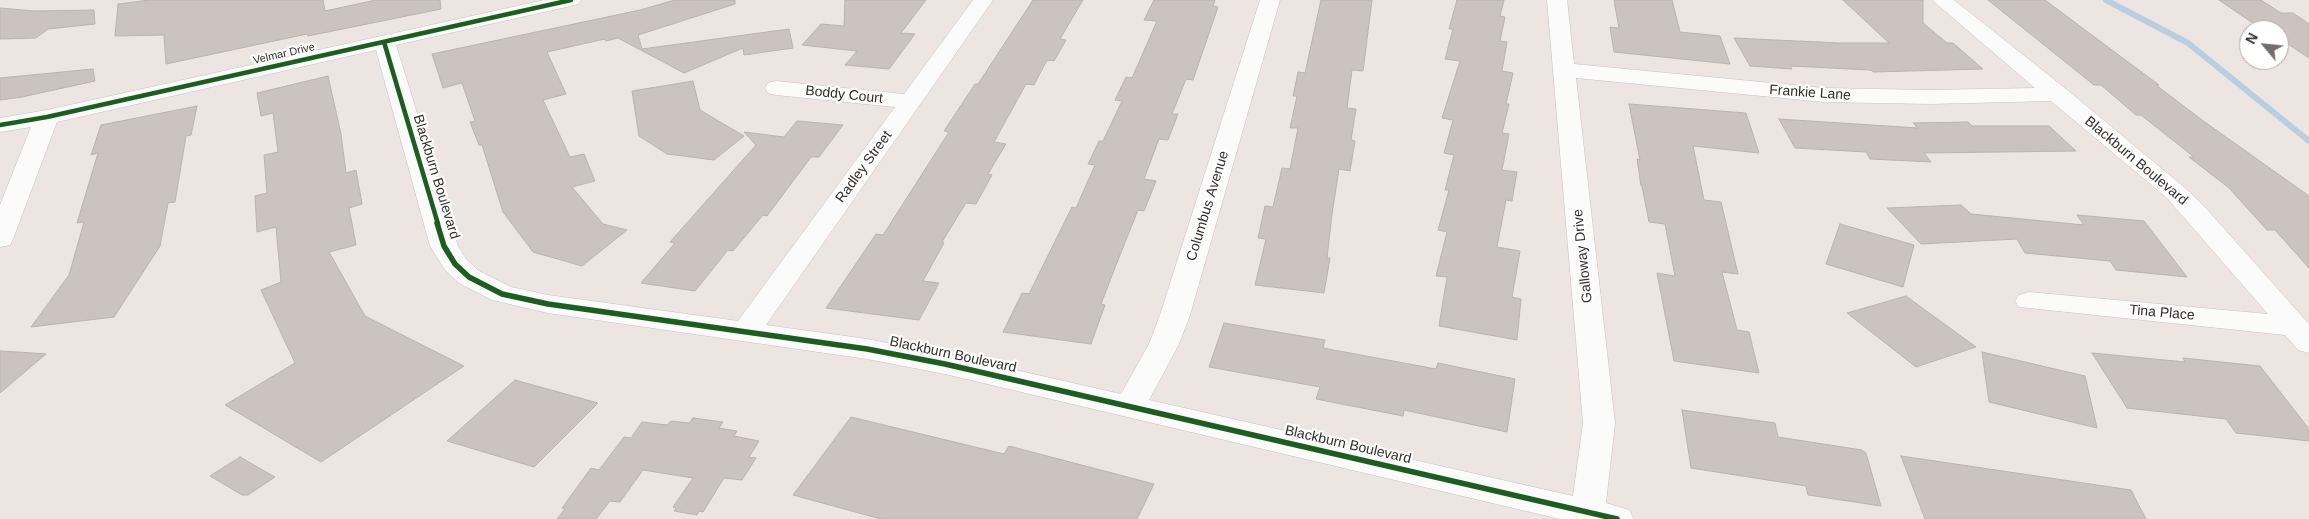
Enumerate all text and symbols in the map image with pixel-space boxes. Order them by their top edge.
north arrow [2239,20,2289,70]
text: N [2242,30,2261,47]
street label: Velmar Drive [252,40,316,68]
street label: Frankie Lane [1769,82,1851,104]
street label: Boddy Court [804,83,884,107]
street label: Blackburn Boulevard [409,113,463,241]
street label: Blackburn Boulevard [2081,113,2191,209]
street label: Radley Street [832,128,896,206]
street label: Columbus Avenue [1183,149,1233,263]
street label: Galloway Drive [1570,208,1596,304]
street label: Tina Place [2129,302,2195,324]
street label: Blackburn Boulevard [888,333,1018,377]
street label: Blackburn Boulevard [1283,422,1413,468]

